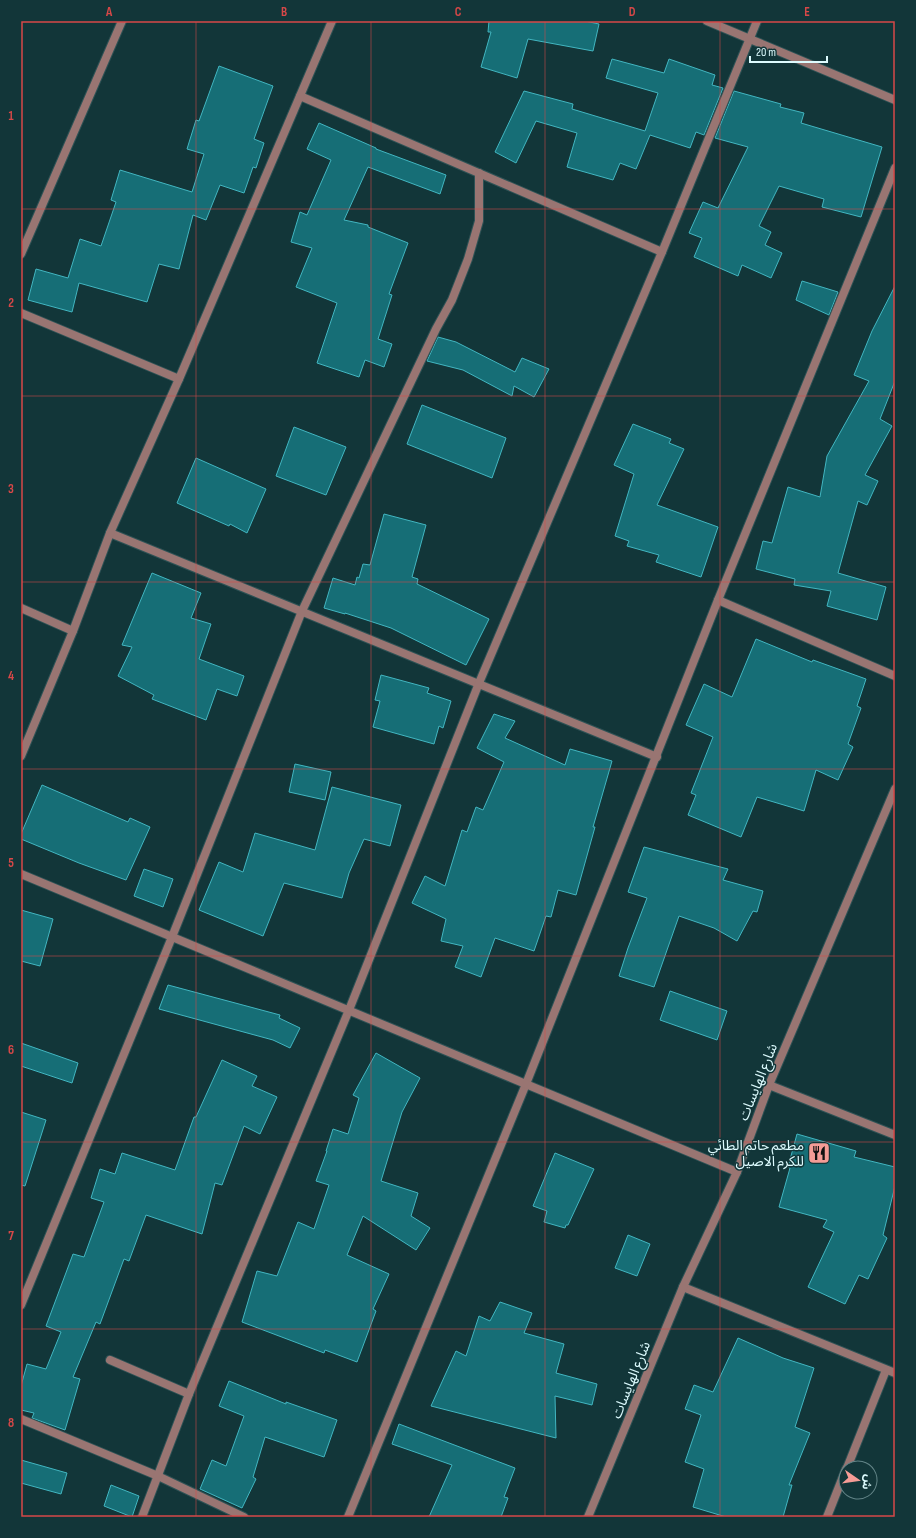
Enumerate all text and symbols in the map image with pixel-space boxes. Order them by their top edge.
text: A [105,4,113,20]
text: B [281,4,287,20]
text: C [455,4,462,20]
text: D [629,4,636,20]
text: E [804,4,810,20]
scale bar [750,38,827,64]
text: 20 m [756,45,776,60]
text: 1 [8,108,14,124]
text: 2 [8,295,14,311]
text: 3 [8,481,14,497]
text: 4 [8,668,14,684]
text: 5 [8,855,14,871]
street label: شارع الهايسات [735,1041,783,1124]
text: 6 [8,1042,14,1058]
place label: مطعم حاتم الطائي للكرم الاصيل [708,1137,804,1172]
restaurant icon: مطعم حاتم الطائي للكرم الاصيل [806,1140,832,1166]
text: 7 [8,1228,14,1244]
street label: شارع الهايسات [608,1339,656,1422]
text: 8 [8,1415,14,1431]
north arrow [838,1460,878,1500]
text: ش [859,1473,875,1491]

